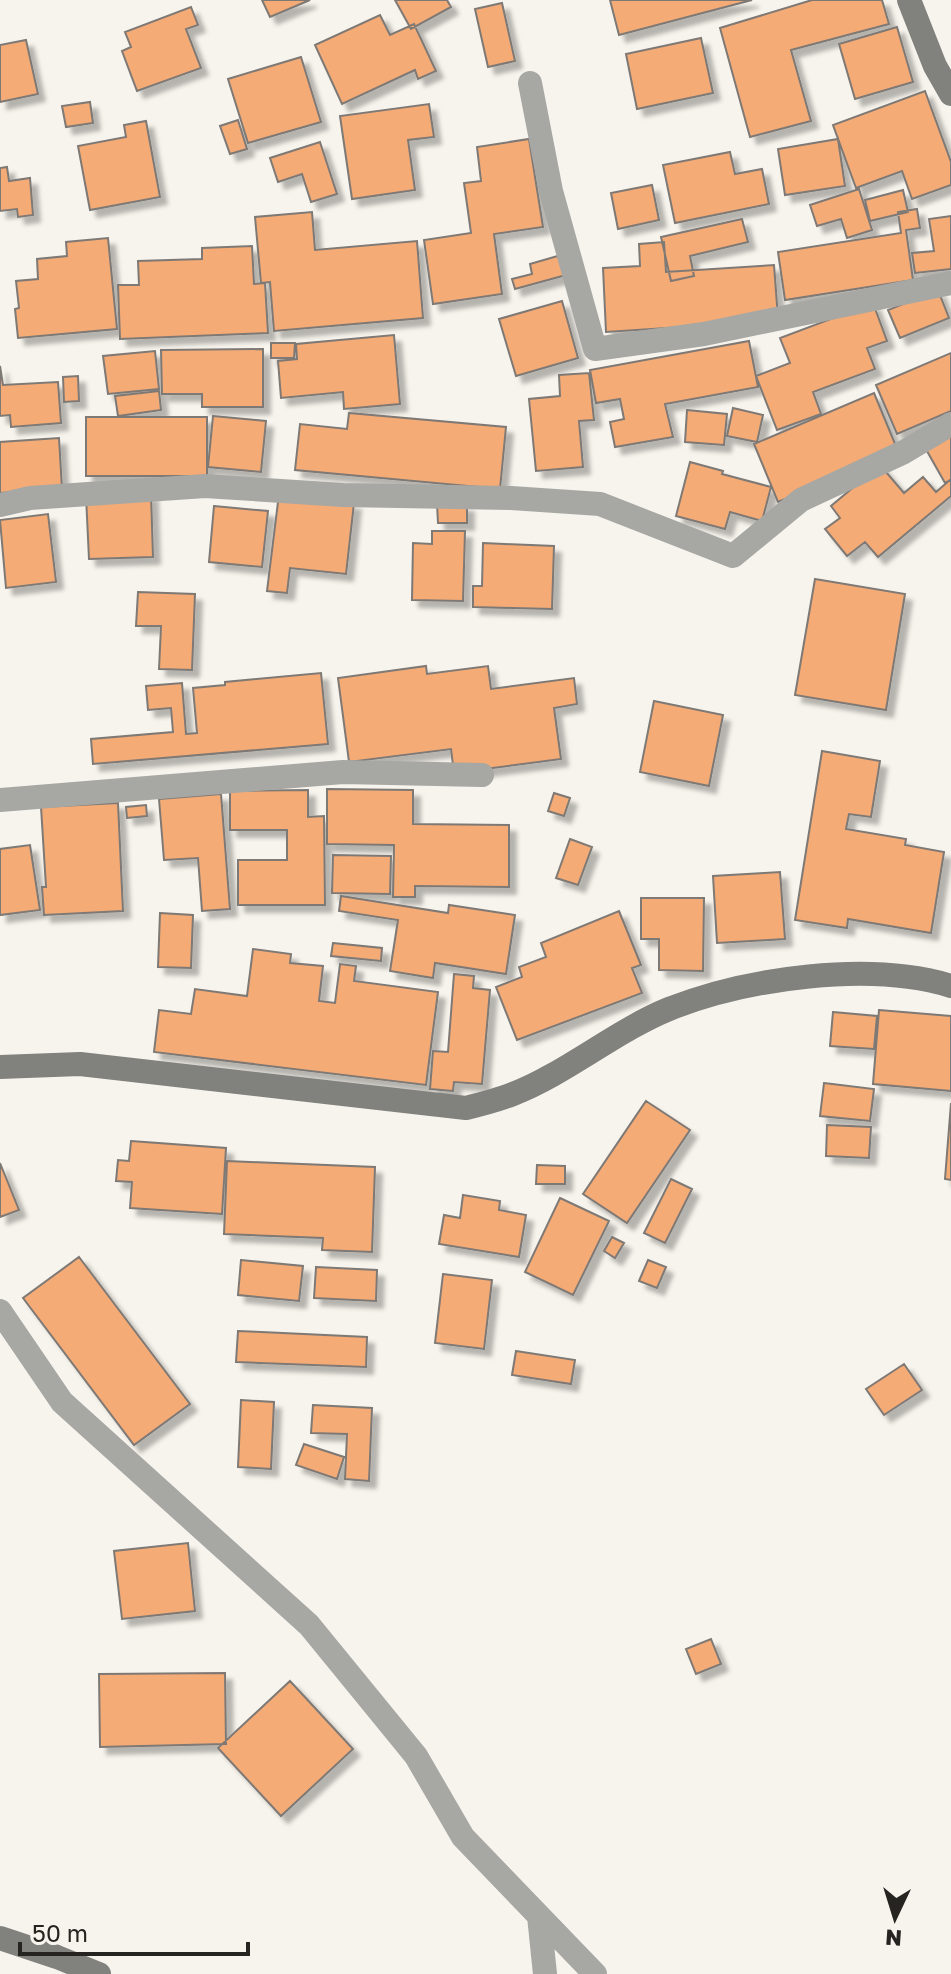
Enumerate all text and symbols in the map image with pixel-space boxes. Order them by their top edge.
north arrow [855,1878,935,1958]
scale bar [20,1906,248,1956]
text: 50 m [32,1918,88,1947]
text: N [884,1924,903,1953]

